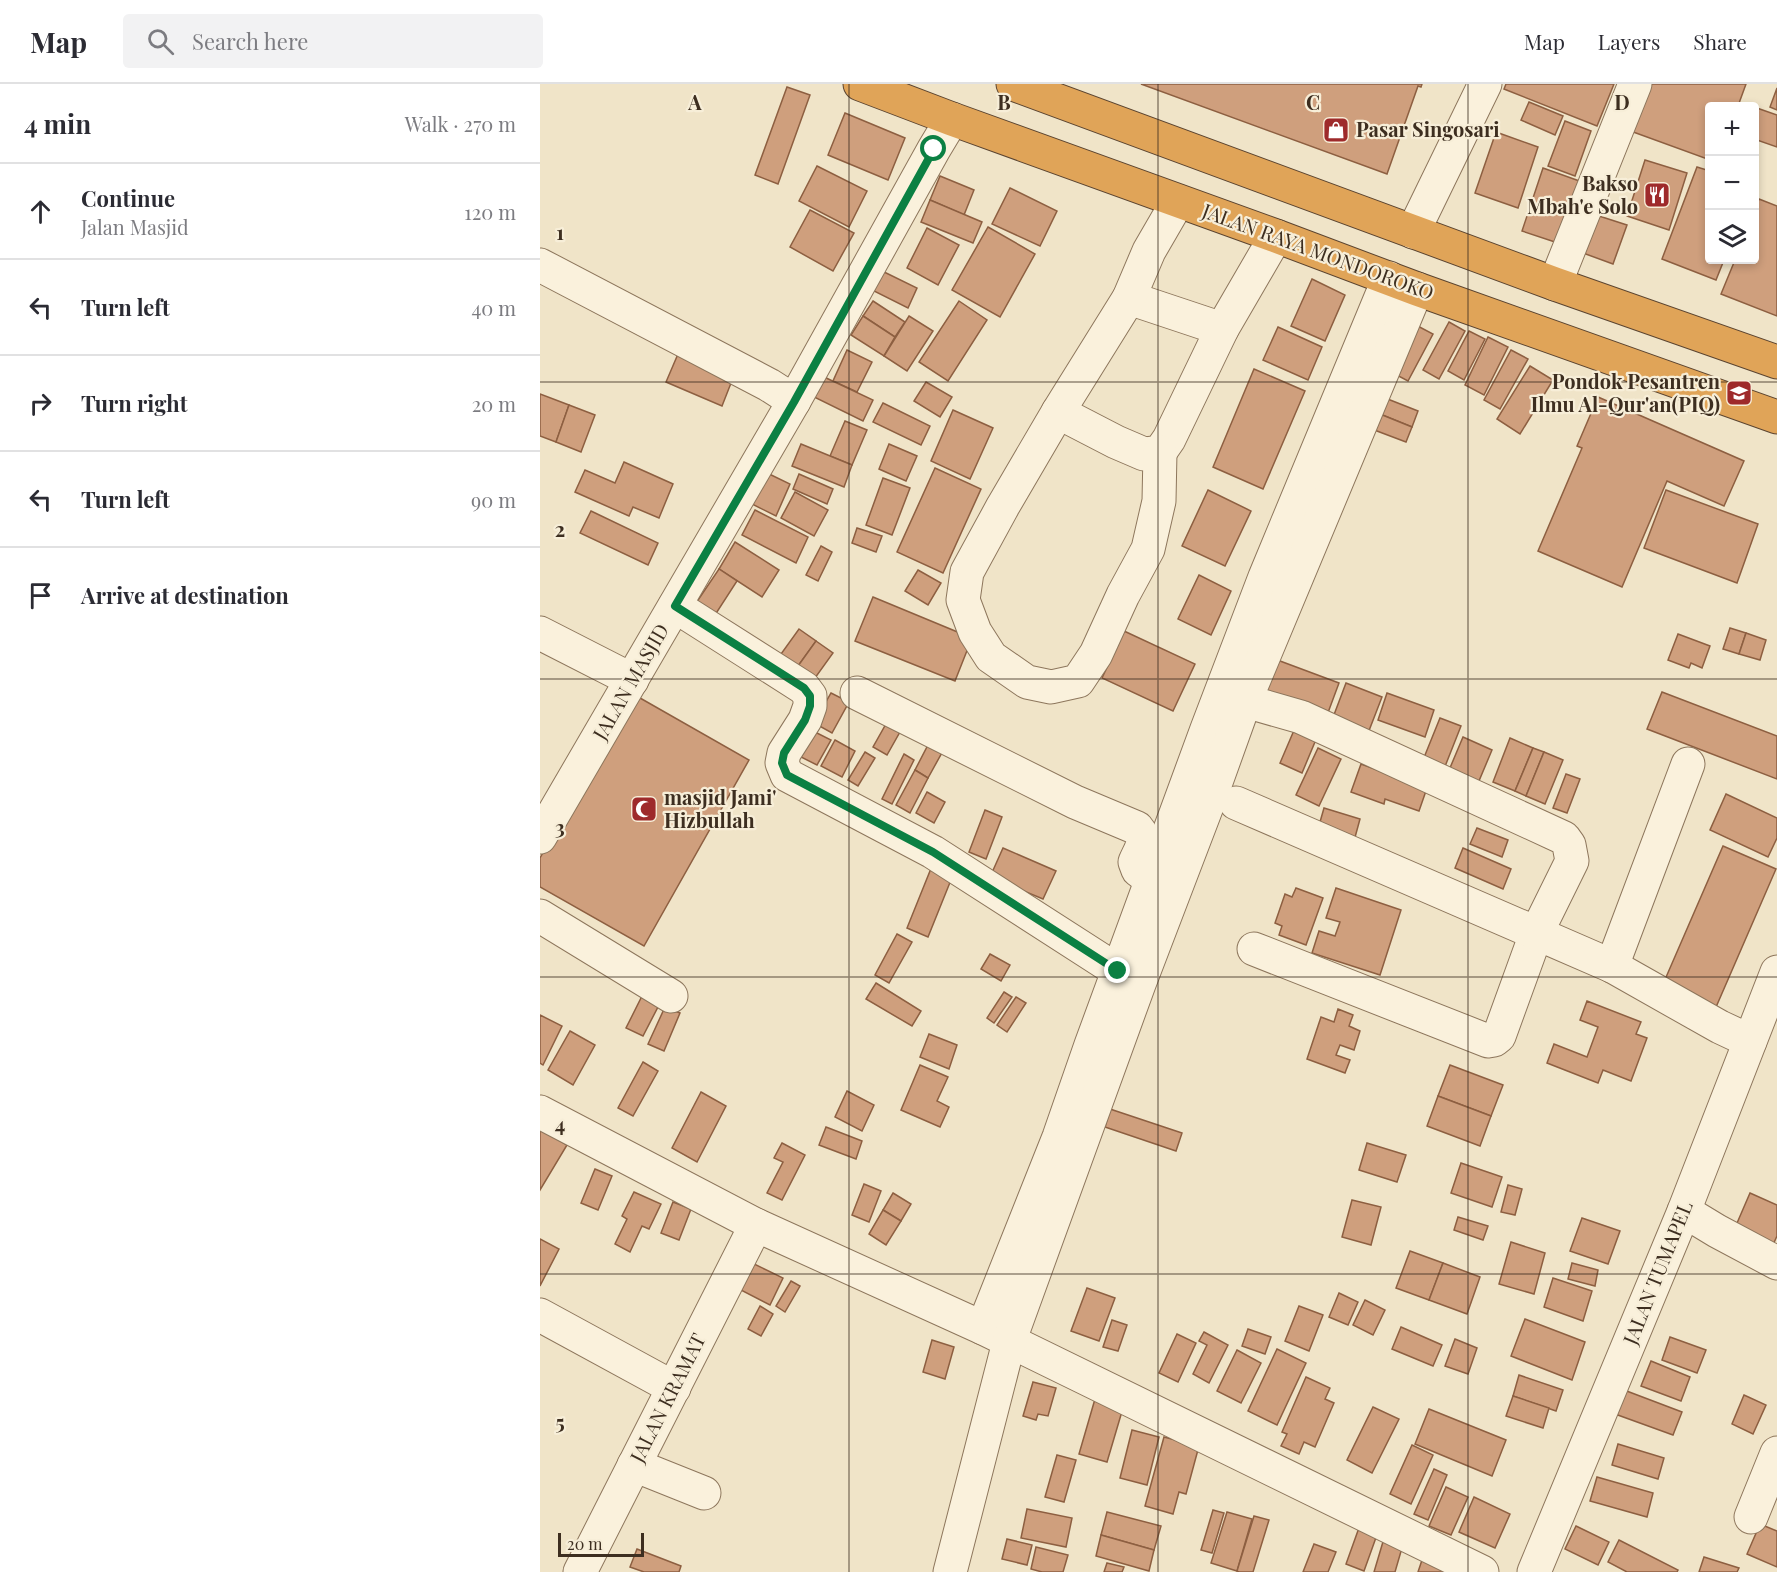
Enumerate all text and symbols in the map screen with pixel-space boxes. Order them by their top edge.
search box [123,14,543,68]
text: Map [30,23,87,60]
icon: search [144,25,177,58]
text: Search here [192,26,308,56]
text: Map [1524,27,1565,55]
text: Layers [1598,27,1660,55]
text: Share [1693,27,1747,55]
text: A [687,88,702,115]
text: B [997,88,1011,115]
text: C [1306,88,1320,115]
text: D [1614,88,1630,115]
map controls [1705,102,1759,264]
button: + [1705,102,1759,156]
text: 4 min [24,106,91,141]
text: Walk · 270 m [405,110,516,137]
shop icon: Pasar Singosari [1321,115,1351,145]
place label: Pasar Singosari [1356,115,1500,142]
route start [920,135,946,161]
button: − [1705,156,1759,210]
place label: Bakso Mbah'e Solo [1527,169,1638,219]
restaurant icon: Bakso Mbah'e Solo [1642,180,1672,210]
text: Continue [81,183,175,213]
icon: ahead [24,195,57,228]
street label: JALAN RAYA MONDOROKO [1198,196,1438,305]
text: 120 m [464,198,516,225]
button: layers [1705,210,1759,264]
text: Jalan Masjid [81,213,189,240]
text: 1 [556,218,564,245]
icon: left [24,291,57,324]
text: Turn left [81,292,170,322]
text: 40 m [471,294,516,321]
place label: Pondok Pesantren Ilmu Al-Qur'an(PIQ) [1531,367,1721,417]
school or university icon: Pondok Pesantren Ilmu Al-Qur'an(PIQ) [1724,378,1754,408]
icon: right [24,387,57,420]
text: Turn right [81,388,187,418]
text: 20 m [472,390,516,417]
icon: left [24,483,57,516]
text: Turn left [81,484,170,514]
text: 90 m [471,486,516,513]
text: 2 [555,515,565,542]
icon: arrive [24,579,57,612]
text: Arrive at destination [81,580,289,610]
street label: JALAN MASJID [585,618,674,745]
place label: masjid Jami' Hizbullah [664,783,776,833]
mosque icon: masjid Jami' Hizbullah [629,794,659,824]
text: 3 [555,813,565,840]
route end [1104,957,1130,983]
text: 4 [555,1110,565,1137]
street label: JALAN TUMAPEL [1615,1196,1698,1349]
street label: JALAN KRAMAT [622,1328,711,1467]
text: 5 [555,1408,565,1435]
scale bar [558,1530,644,1558]
text: 20 m [567,1533,602,1554]

